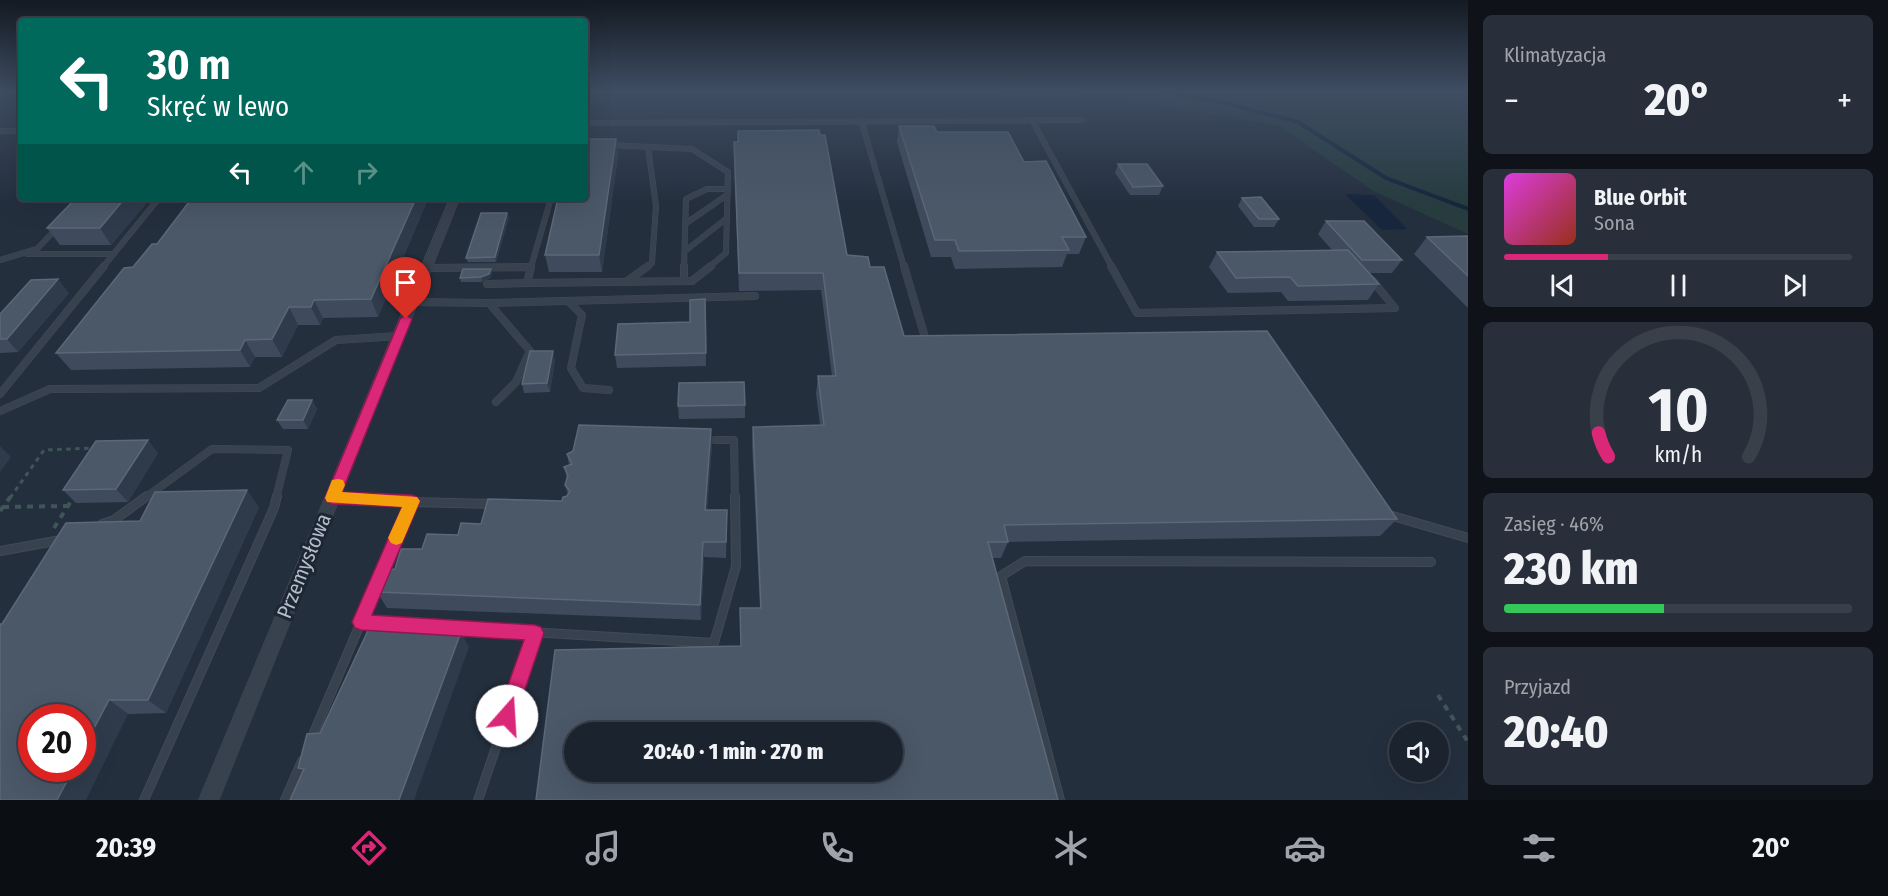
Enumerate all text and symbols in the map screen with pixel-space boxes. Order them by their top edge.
text: 30 m [147,40,231,90]
icon: left [48,42,126,120]
text: Klimatyzacja [1504,43,1606,67]
text: 20° [1644,73,1711,127]
text: − [1504,81,1519,121]
text: + [1837,81,1852,121]
text: Skręć w lewo [147,91,289,123]
icon: left [224,156,257,189]
icon: ahead [287,156,320,189]
icon: right [350,156,383,189]
text: Blue Orbit [1594,184,1687,211]
text: Sona [1594,211,1635,235]
pin [380,257,431,319]
icon: arrive [389,266,422,299]
icon: previous [1546,269,1579,302]
icon: pause [1662,269,1695,302]
icon: next [1778,269,1811,302]
text: 10 [1648,373,1708,448]
text: km/h [1654,442,1702,468]
street label: Przemysłowa [271,510,337,622]
text: Zasięg · 46% [1504,512,1604,536]
text: 230 km [1504,542,1638,596]
text: Przyjazd [1504,675,1571,699]
position arrow [475,684,539,748]
speed limit sign: 20 [18,704,96,782]
text: 20:40 [1504,705,1609,759]
map controls [1389,722,1449,782]
button: sound [1389,722,1449,782]
text: 20:40 · 1 min · 270 m [644,738,823,765]
icon: directions [348,827,390,869]
icon: music [582,827,624,869]
icon: phone [816,827,858,869]
icon: climate [1050,827,1092,869]
icon: car [1284,827,1326,869]
icon: filters [1518,827,1560,869]
text: 20:39 [96,832,156,864]
text: 20° [1752,832,1792,864]

